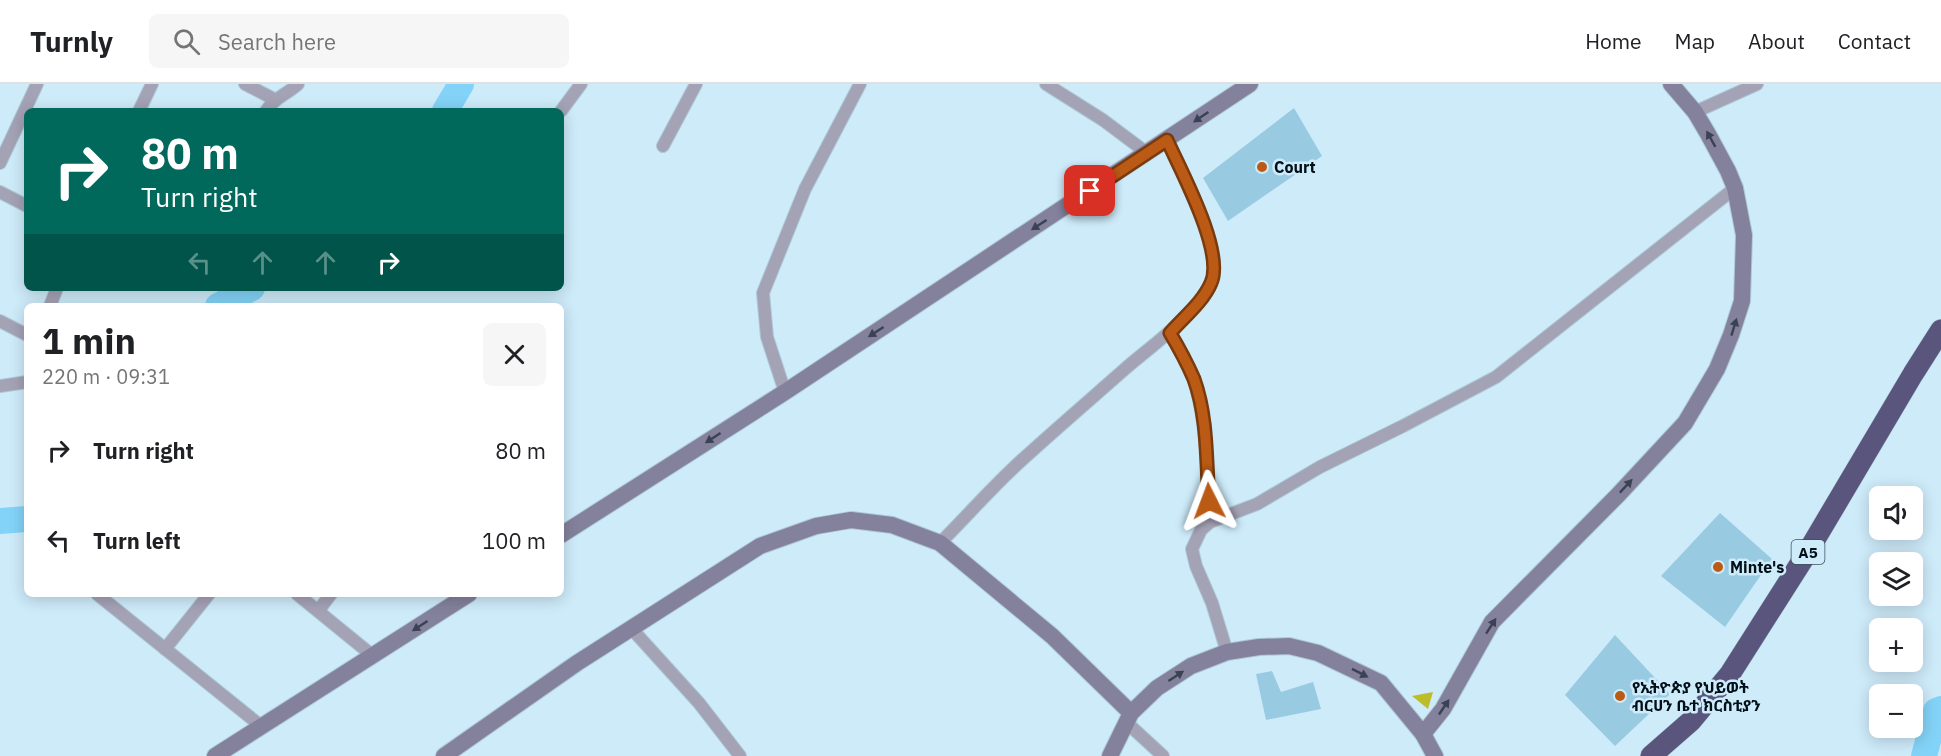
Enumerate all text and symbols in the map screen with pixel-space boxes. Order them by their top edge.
search box [149,14,569,68]
text: Turnly [30,23,113,60]
icon: search [170,25,203,58]
text: Search here [218,27,336,56]
text: Home [1585,27,1642,55]
text: Map [1675,27,1715,55]
text: About [1748,27,1805,55]
text: Contact [1838,27,1911,55]
one-way arrow [1194,111,1210,123]
text: 80 m [141,126,239,181]
one-way arrow [1706,130,1716,147]
icon: right [42,132,120,210]
place label: Court [1274,157,1316,177]
marker: Court [1255,160,1269,174]
pin [1064,165,1115,216]
icon: arrive [1073,174,1106,207]
text: Turn right [141,179,258,214]
one-way arrow [1031,219,1047,230]
icon: left [183,246,216,279]
icon: ahead [246,246,279,279]
icon: ahead [309,246,342,279]
icon: right [372,246,405,279]
text: 1 min [42,317,136,364]
one-way arrow [1730,318,1739,336]
button: close [483,323,546,386]
one-way arrow [868,326,884,337]
text: 220 m · 09:31 [42,363,170,390]
one-way arrow [705,432,721,444]
icon: right [42,434,75,467]
text: Turn right [93,436,194,465]
text: 80 m [495,436,546,465]
position arrow [1177,469,1241,533]
one-way arrow [1619,479,1633,494]
map controls [1869,486,1923,738]
button: sound [1869,486,1923,540]
icon: left [42,524,75,557]
text: Turn left [93,526,181,555]
text: 100 m [482,526,546,555]
road number: A5 [1792,540,1824,564]
button: layers [1869,552,1923,606]
place label: Minte's [1730,557,1784,577]
marker: Minte's [1711,560,1725,574]
one-way arrow [1485,618,1496,634]
button: + [1869,618,1923,672]
one-way arrow [411,620,428,631]
one-way arrow [1351,668,1368,677]
one-way arrow [1168,670,1184,681]
place label: የኢትዮጵያ የህይወት ብርሀን ቤተ ክርስቲያን [1632,677,1761,715]
button: − [1869,684,1923,738]
marker: የኢትዮጵያ የህይወት ብርሀን ቤተ ክርስቲያን [1613,689,1627,703]
one-way arrow [1438,699,1450,715]

